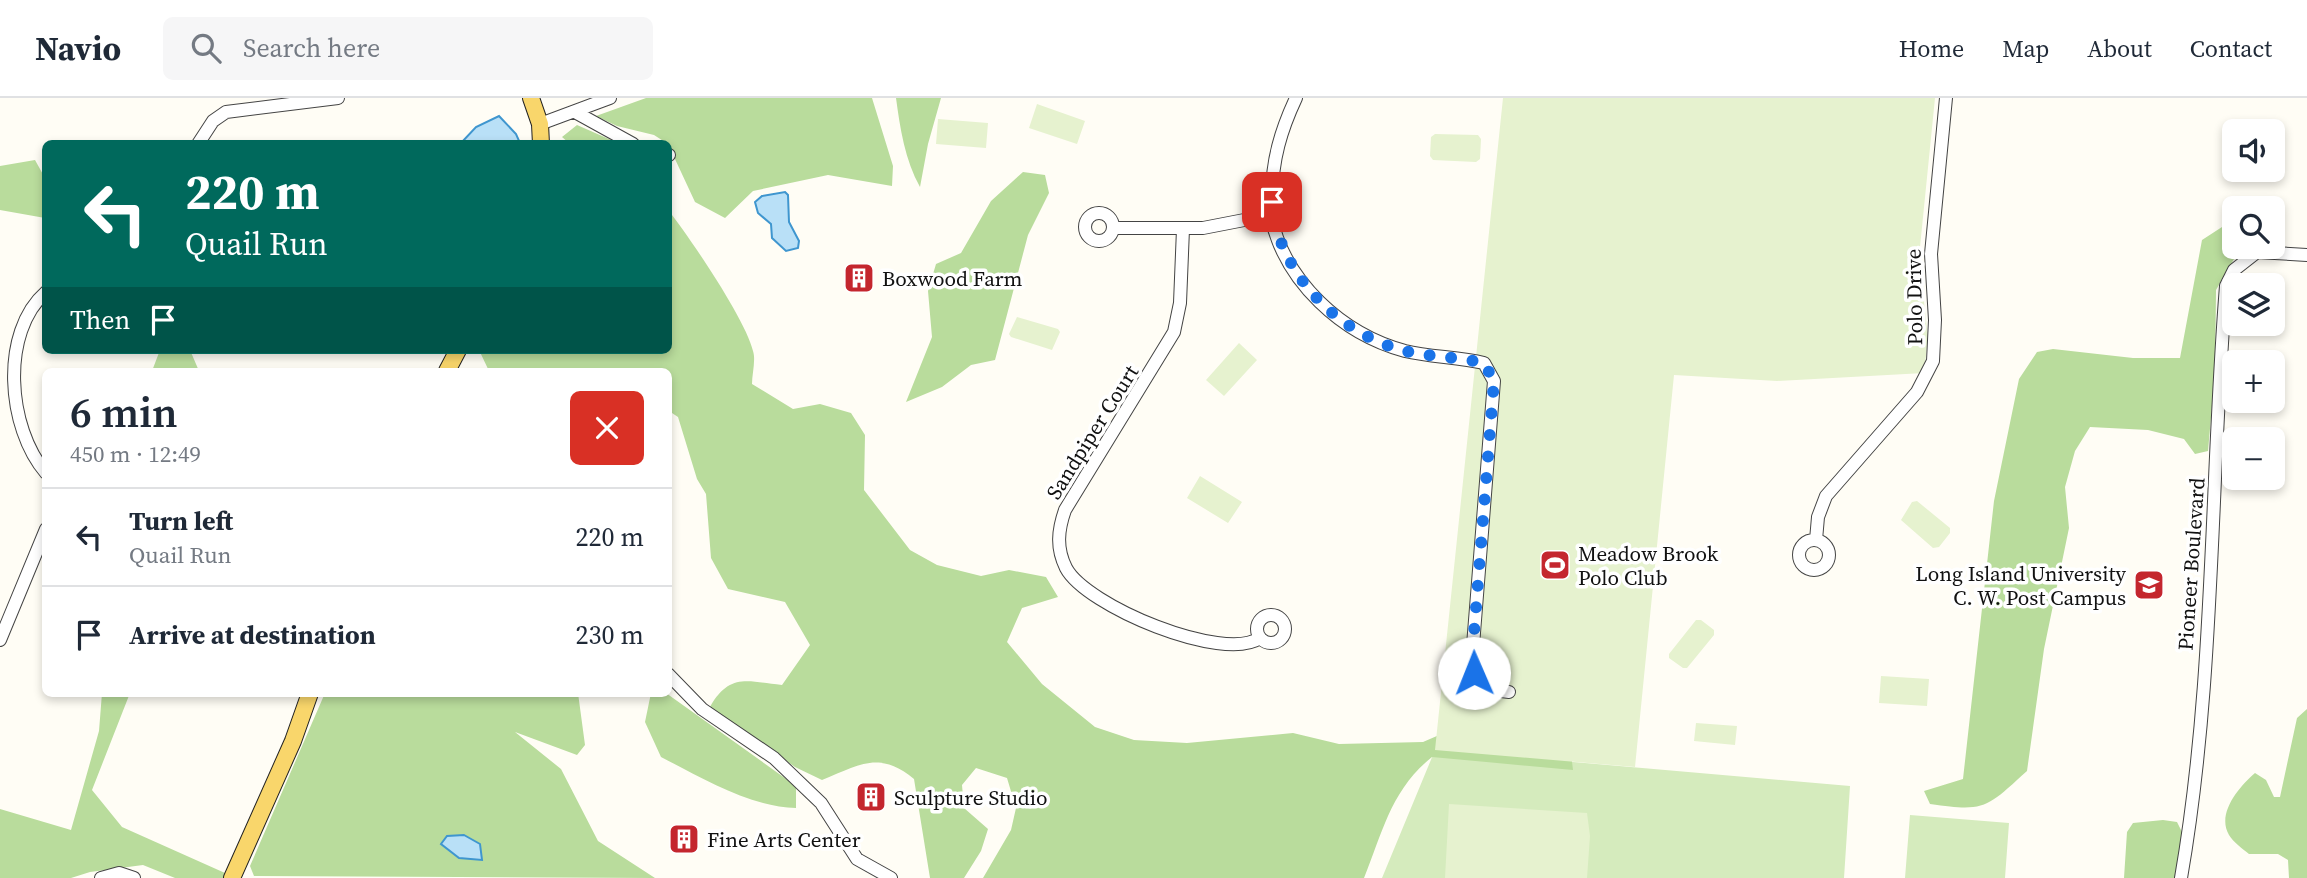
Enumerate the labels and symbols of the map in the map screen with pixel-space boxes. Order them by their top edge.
pin [1242,172,1302,232]
street label: Polo Drive [1899,248,1929,346]
building icon: Boxwood Farm [842,261,876,295]
place label: Boxwood Farm [882,264,1023,293]
street label: Sandpiper Court [1039,359,1145,505]
street label: Pioneer Boulevard [2170,476,2212,651]
place label: Meadow Brook Polo Club [1578,539,1719,592]
sports icon: Meadow Brook Polo Club [1538,548,1572,582]
place label: Long Island University C. W. Post Campus [1915,559,2126,612]
school or university icon: Long Island University C. W. Post Campus [2132,568,2166,602]
position arrow [1437,636,1511,710]
building icon: Sculpture Studio [854,780,888,814]
place label: Sculpture Studio [894,783,1048,812]
building icon: Fine Arts Center [667,822,701,856]
place label: Fine Arts Center [707,825,861,854]

